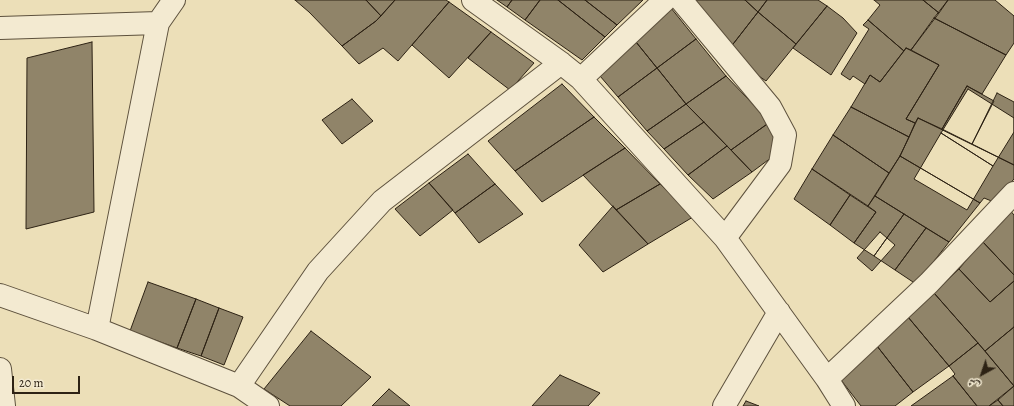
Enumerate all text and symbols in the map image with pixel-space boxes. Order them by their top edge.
north arrow [962,354,1002,394]
scale bar [14,368,82,394]
text: ش [965,374,983,393]
text: 20 m [19,375,43,391]

